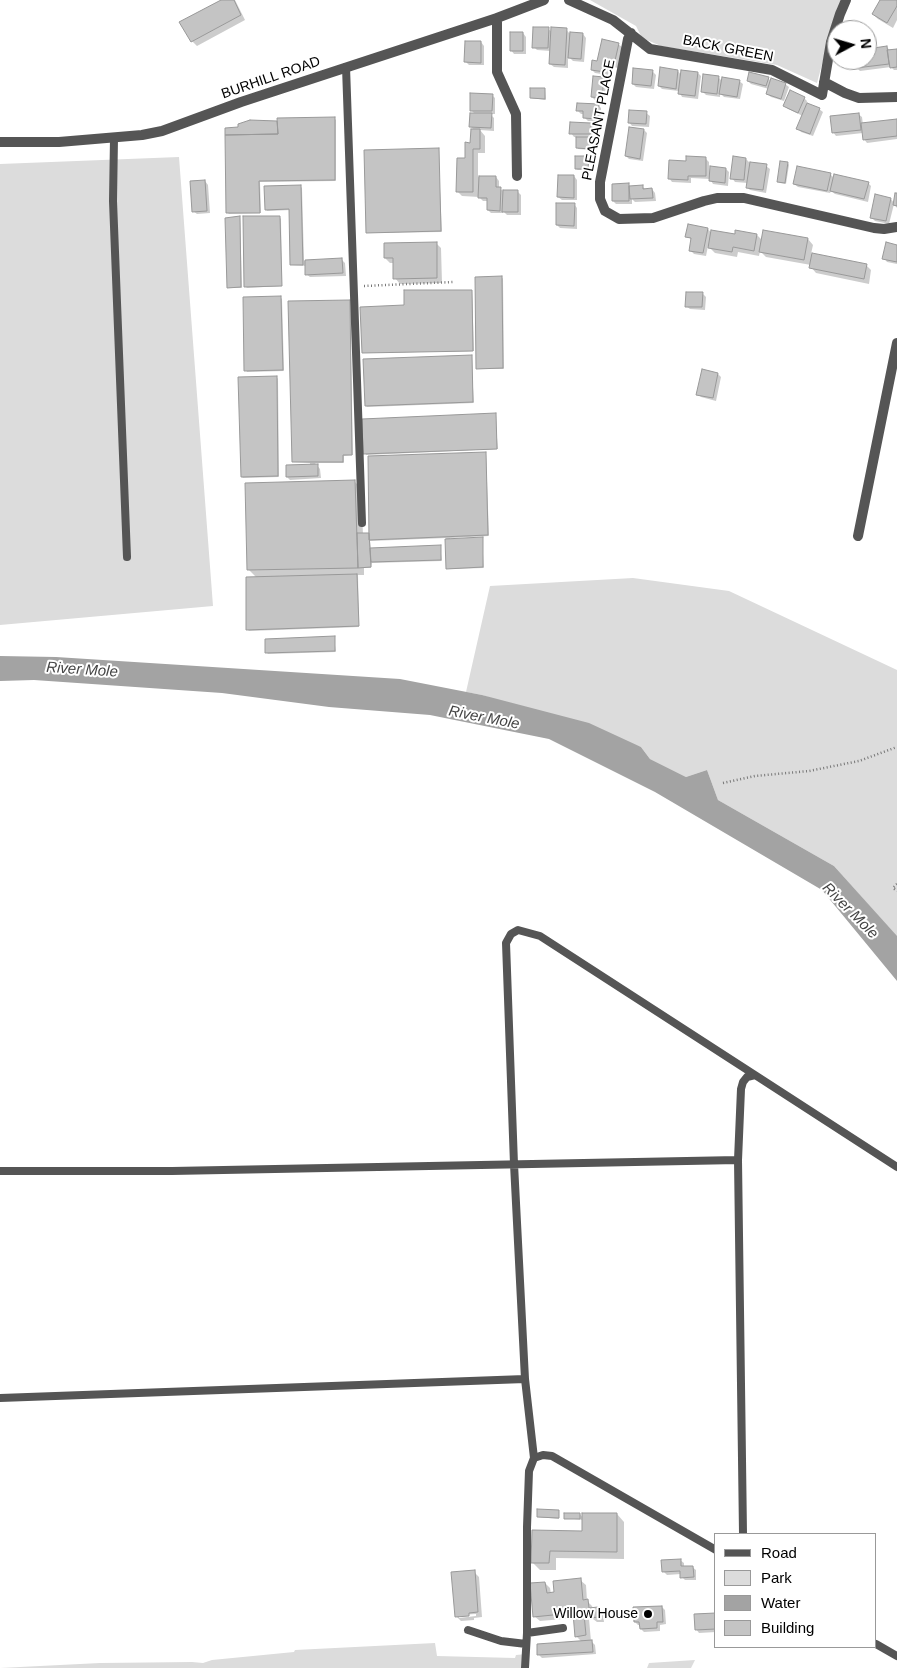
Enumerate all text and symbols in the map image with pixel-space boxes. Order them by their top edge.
north arrow [827,20,877,70]
street label: BACK GREEN [681,32,775,66]
text: N [857,38,874,49]
street label: BURHILL ROAD [219,53,323,103]
street label: PLEASANT PLACE [579,58,619,182]
water label: River Mole [46,659,118,681]
water label: River Mole [447,702,521,734]
water label: River Mole [818,879,882,943]
legend [714,1533,877,1648]
text: Road [761,1544,797,1561]
text: Park [761,1569,792,1586]
text: Water [761,1594,800,1611]
place label: Willow House [553,1606,638,1622]
marker: Willow House [642,1608,654,1620]
text: Building [761,1619,814,1636]

